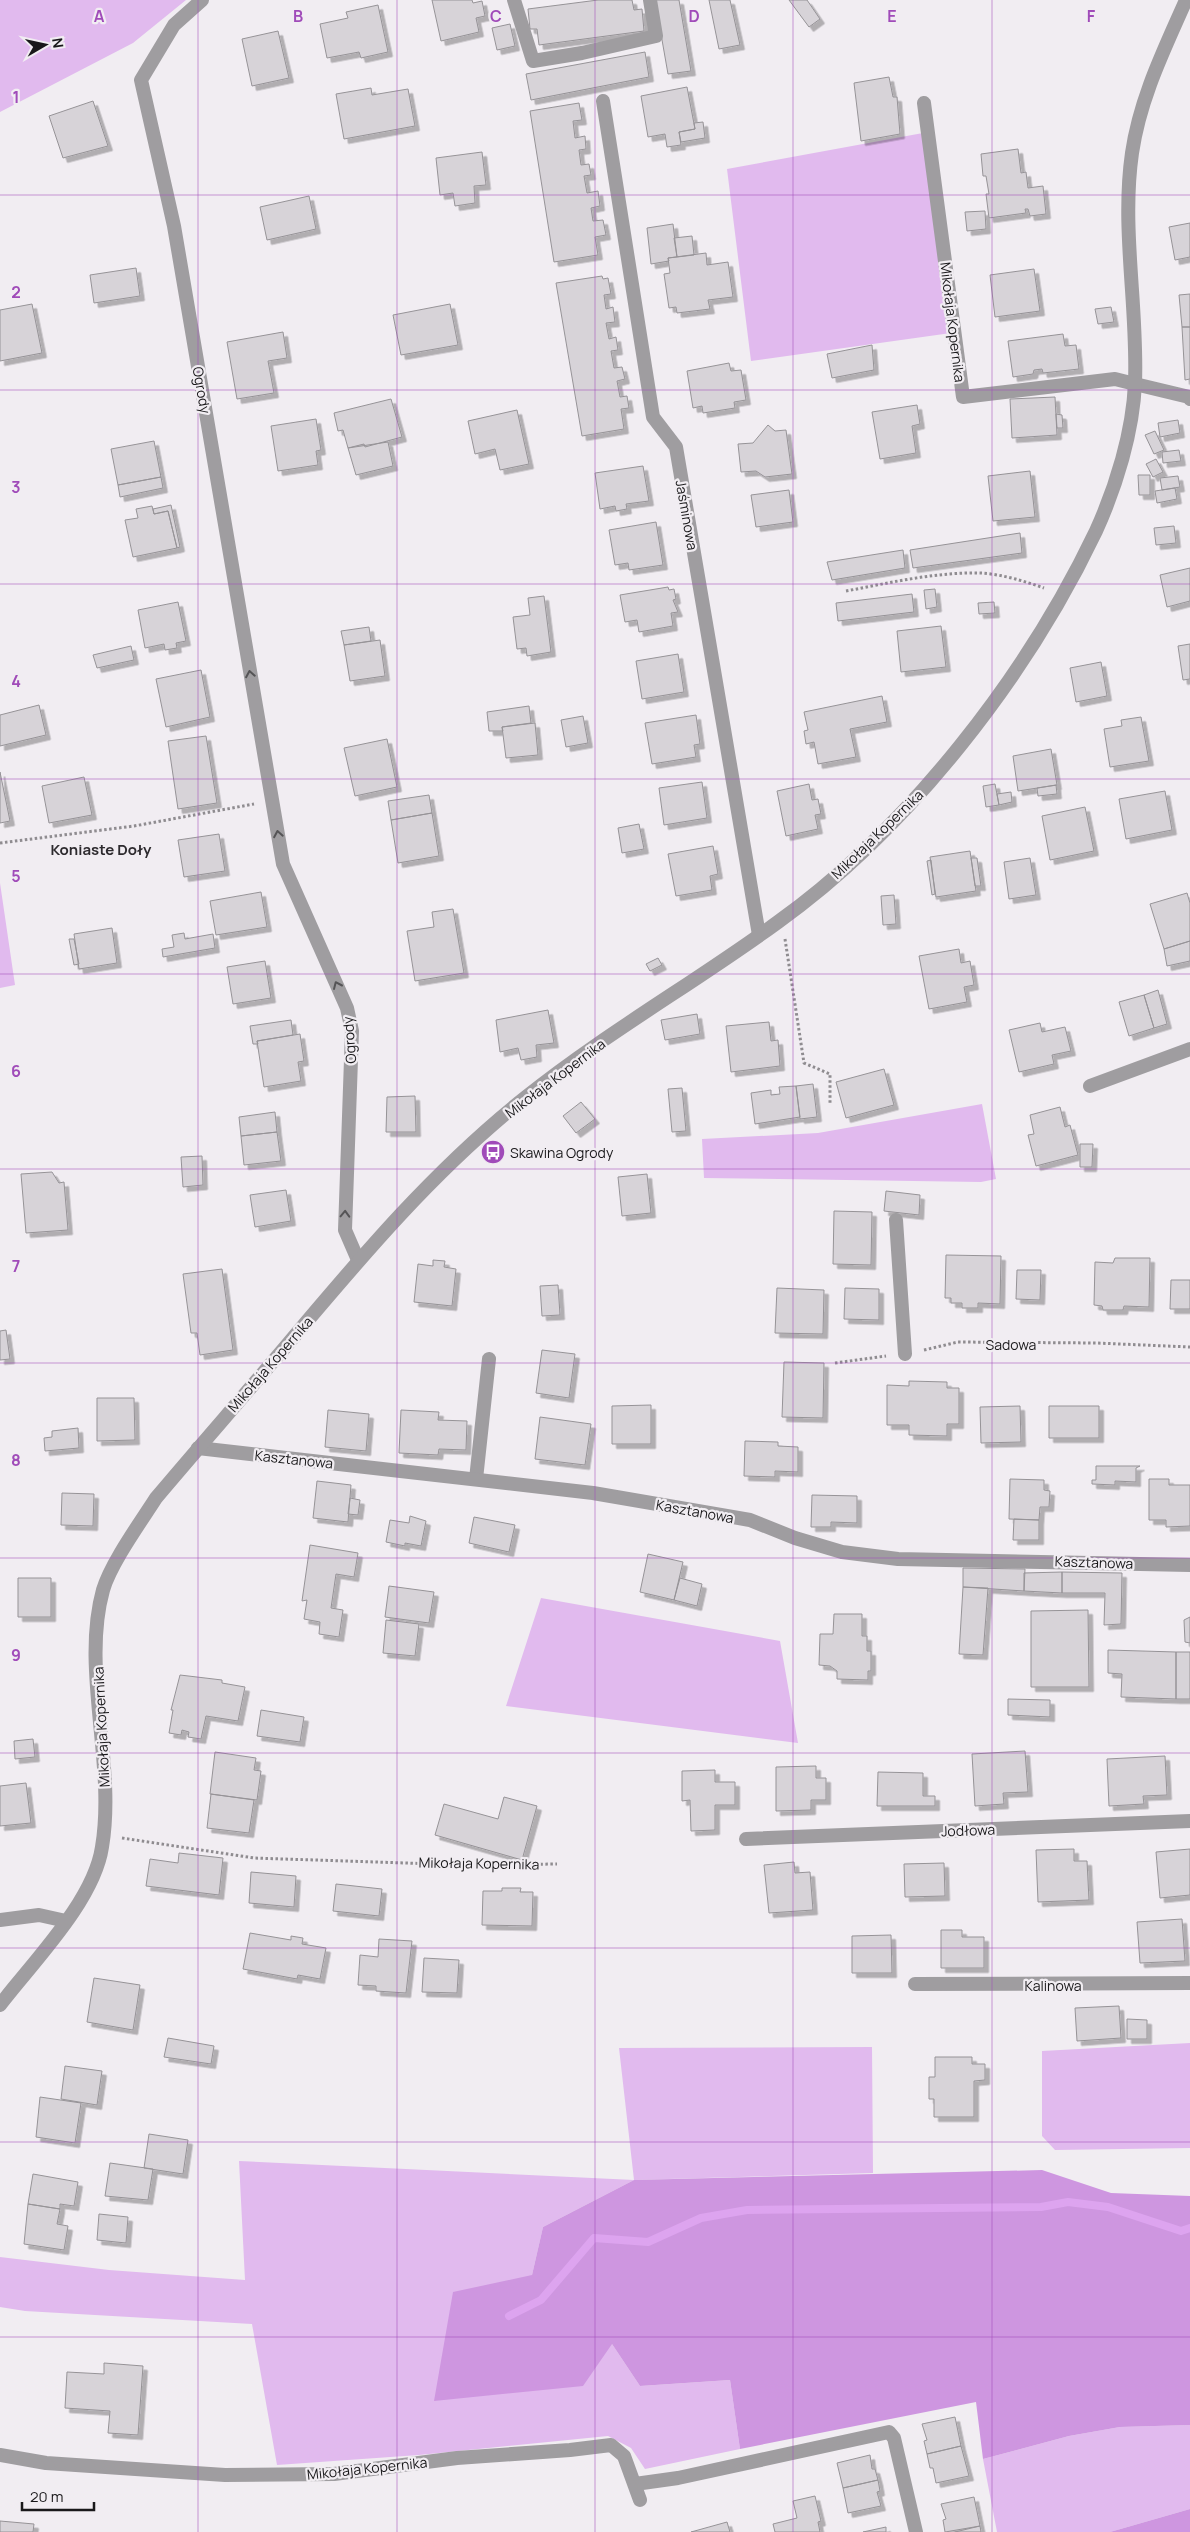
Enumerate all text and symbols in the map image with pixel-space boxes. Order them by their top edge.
text: A [94,5,105,27]
text: B [293,5,303,27]
text: C [490,5,502,27]
text: D [688,5,700,27]
text: E [887,5,897,27]
text: F [1087,5,1096,27]
north arrow [20,20,70,70]
text: N [48,36,69,49]
text: 1 [12,86,20,108]
street label: Mikołaja Kopernika [936,261,970,383]
text: 2 [11,281,21,303]
street label: Ogrody [189,365,216,416]
text: 3 [11,476,21,498]
street label: Jaśminowa [671,478,703,552]
text: 4 [11,670,21,692]
one-way arrow [246,670,256,678]
street label: Mikołaja Kopernika [827,785,927,883]
one-way arrow [273,830,283,838]
district label: Koniaste Doły [51,839,152,860]
text: 5 [11,865,21,887]
one-way arrow [332,981,343,990]
street label: Ogrody [338,1015,360,1064]
street label: Mikołaja Kopernika [501,1034,609,1122]
text: 6 [11,1060,21,1082]
bus stop icon: Skawina Ogrody [480,1139,506,1165]
place label: Skawina Ogrody [510,1143,614,1162]
one-way arrow [340,1210,351,1218]
text: 7 [12,1255,20,1277]
street label: Mikołaja Kopernika [223,1312,317,1416]
street label: Sadowa [986,1335,1036,1354]
street label: Kasztanowa [254,1445,334,1473]
text: 8 [11,1449,21,1471]
street label: Kasztanowa [655,1495,735,1527]
street label: Kasztanowa [1054,1551,1134,1573]
text: 9 [11,1644,21,1666]
street label: Mikołaja Kopernika [88,1666,114,1788]
street label: Jodłowa [941,1820,995,1840]
street label: Mikołaja Kopernika [418,1852,540,1874]
street label: Kalinowa [1025,1976,1082,1995]
street label: Mikołaja Kopernika [306,2452,428,2484]
scale bar [22,2480,95,2512]
text: 20 m [30,2486,63,2507]

